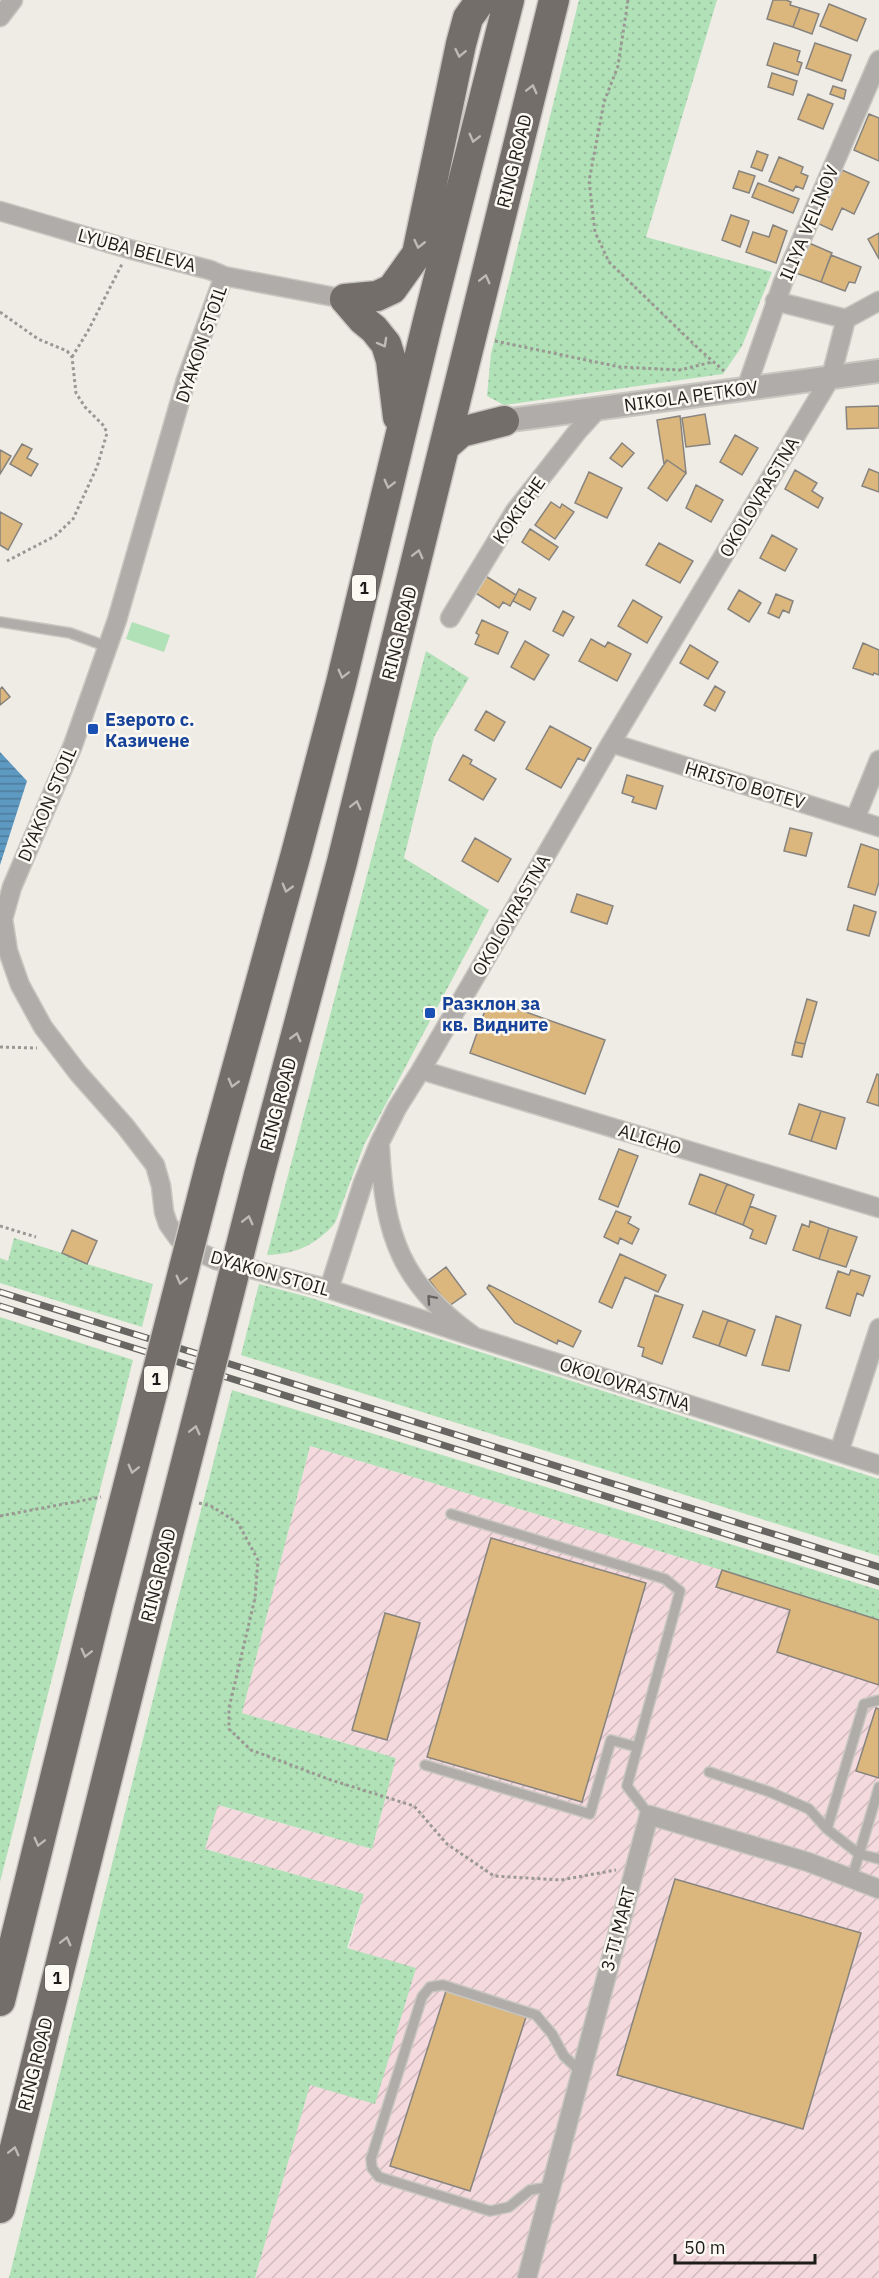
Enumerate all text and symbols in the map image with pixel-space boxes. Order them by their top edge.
one-way arrow [454,48,467,58]
one-way arrow [525,85,538,95]
street label: RING ROAD [491,112,537,210]
one-way arrow [469,133,482,143]
street label: ILIYA VELINOV [774,162,844,284]
street label: LYUBA BELEVA [75,223,199,277]
one-way arrow [414,239,427,249]
one-way arrow [478,274,491,284]
street label: DYAKON STOIL [170,282,232,406]
one-way arrow [376,337,387,347]
street label: NIKOLA PETKOV [623,375,759,417]
street label: OKOLOVRASTNA [714,432,804,561]
street label: KOKICHE [488,472,550,548]
one-way arrow [383,479,396,489]
one-way arrow [410,550,423,560]
road number: 1 [352,575,376,601]
street label: RING ROAD [376,584,422,682]
one-way arrow [337,669,350,679]
place label: Езерото с. Казичене [105,708,195,752]
marker: Езерото с. Казичене [86,722,100,736]
street label: DYAKON STOIL [12,743,82,865]
street label: HRISTO BOTEV [682,756,808,814]
one-way arrow [349,800,362,810]
street label: OKOLOVRASTNA [467,850,555,980]
one-way arrow [282,882,294,893]
place label: Разклон за кв. Видните [442,992,548,1036]
marker: Разклон за кв. Видните [423,1006,437,1020]
one-way arrow [288,1033,301,1043]
street label: RING ROAD [255,1055,301,1153]
one-way arrow [227,1078,240,1088]
street label: ALICHO [616,1119,684,1159]
one-way arrow [240,1215,253,1225]
street label: DYAKON STOIL [208,1245,332,1301]
one-way arrow [175,1275,188,1285]
one-way arrow [427,1295,438,1306]
street label: OKOLOVRASTNA [557,1352,694,1416]
road number: 1 [144,1366,168,1392]
one-way arrow [187,1425,200,1435]
one-way arrow [127,1464,140,1474]
street label: RING ROAD [135,1526,181,1624]
one-way arrow [81,1647,94,1657]
one-way arrow [34,1837,47,1847]
street label: 3-TI MART [596,1884,640,1974]
one-way arrow [58,1937,71,1947]
road number: 1 [45,1965,69,1991]
street label: RING ROAD [12,2015,58,2113]
one-way arrow [7,2146,19,2157]
scale bar [675,2227,814,2265]
text: 50 m [684,2236,726,2259]

